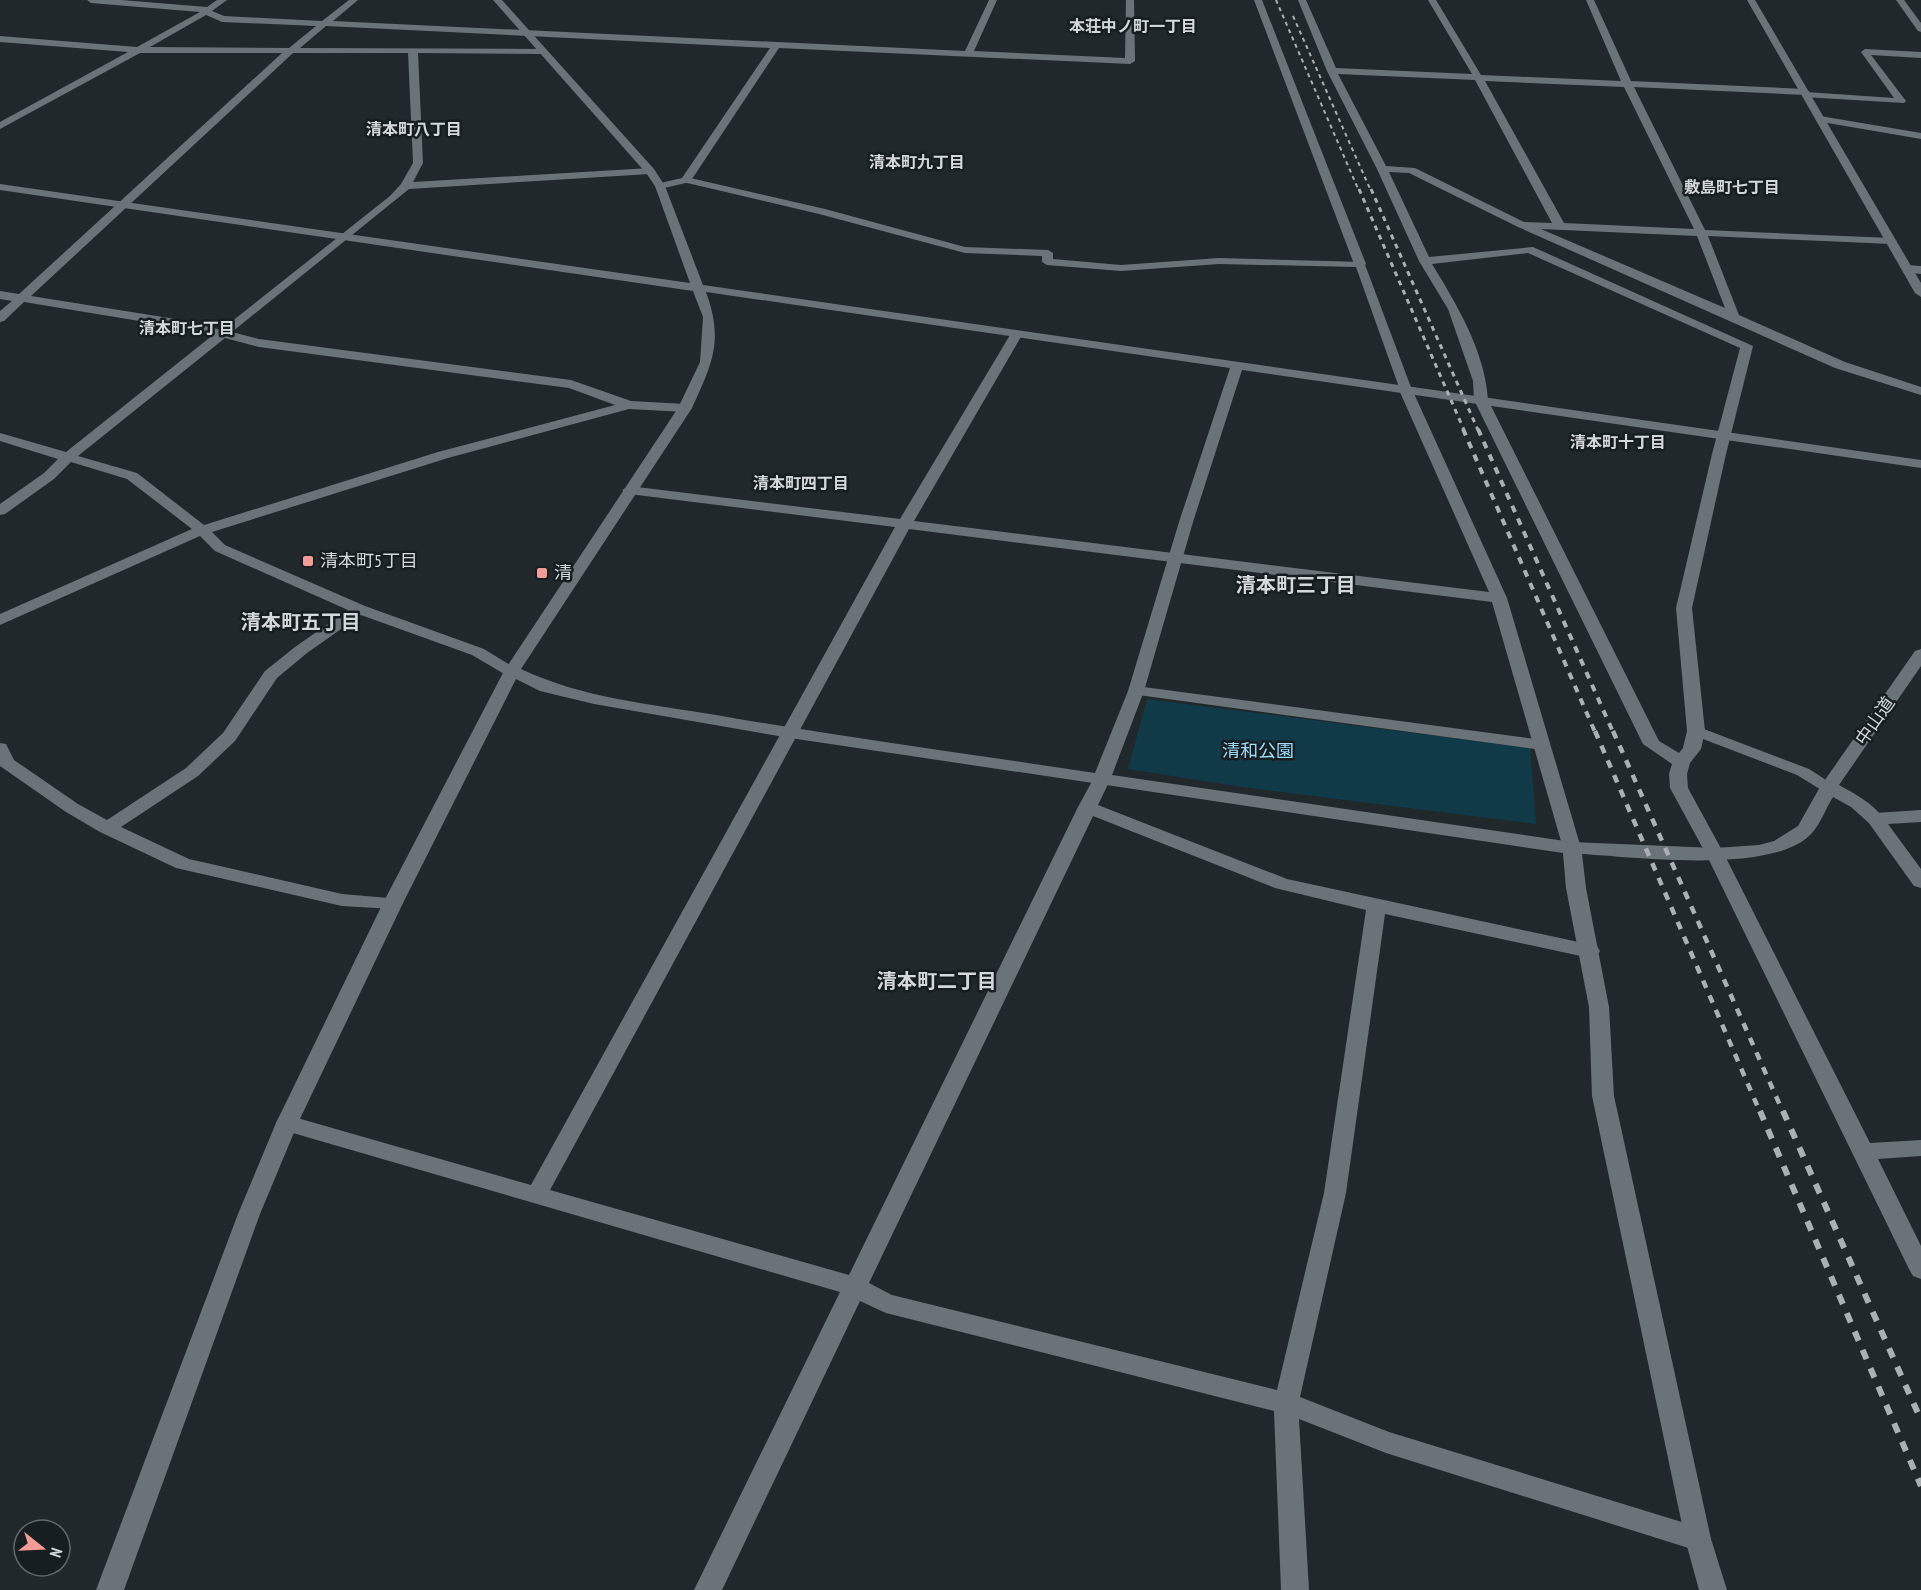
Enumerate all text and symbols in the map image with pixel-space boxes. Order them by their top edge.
district label: 本荘中ノ町一丁目 [1069,16,1197,36]
district label: 清本町八丁目 [366,119,462,139]
district label: 清本町九丁目 [869,152,965,172]
district label: 敷島町七丁目 [1684,177,1780,197]
district label: 清本町七丁目 [139,318,235,338]
district label: 清本町十丁目 [1570,432,1666,452]
district label: 清本町四丁目 [753,473,849,493]
place label: 清本町5丁目 [320,549,418,572]
marker: 清本町5丁目 [301,554,315,568]
place label: 清 [554,561,572,584]
marker: 清 [535,566,549,580]
district label: 清本町三丁目 [1236,572,1356,598]
district label: 清本町五丁目 [241,609,361,635]
street label: 中山道 [1850,692,1899,749]
park label: 清和公園 [1222,739,1294,762]
district label: 清本町二丁目 [877,968,997,994]
north arrow [12,1518,72,1578]
text: N [45,1545,67,1560]

